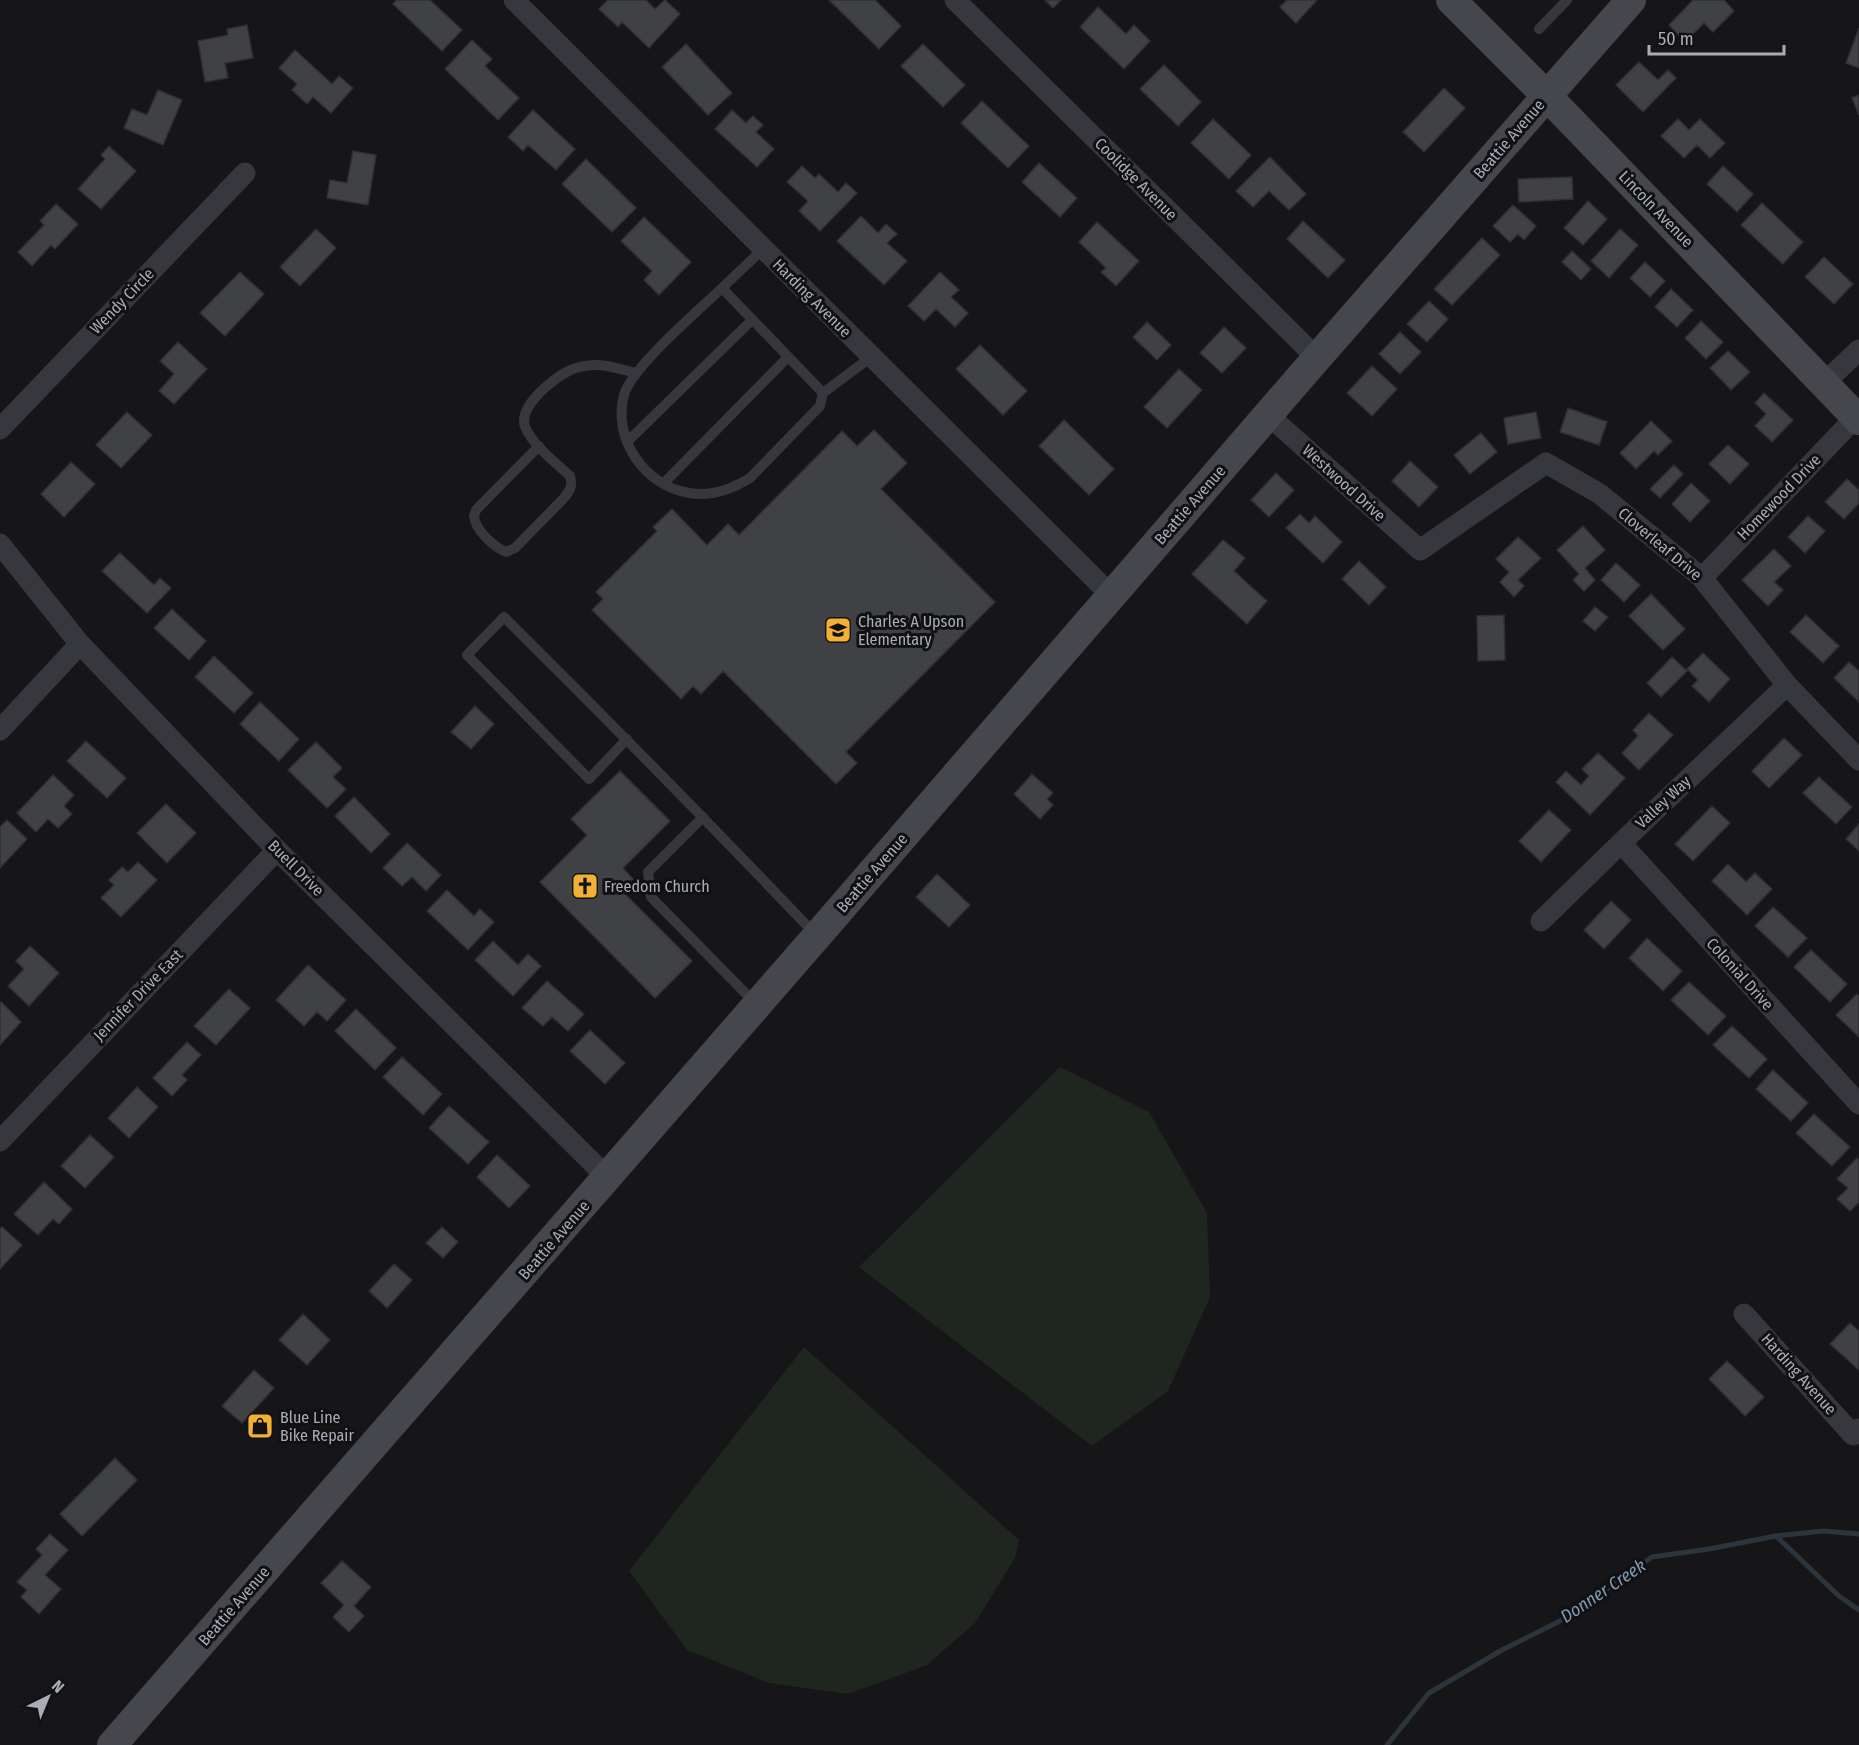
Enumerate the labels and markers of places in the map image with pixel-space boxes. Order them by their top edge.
place label: Charles A Upson Elementary [858,612,964,649]
school or university icon: Charles A Upson Elementary [823,615,853,645]
church icon: Freedom Church [570,871,600,901]
place label: Freedom Church [604,877,710,896]
place label: Blue Line Bike Repair [280,1408,354,1445]
shop icon: Blue Line Bike Repair [245,1411,275,1441]

